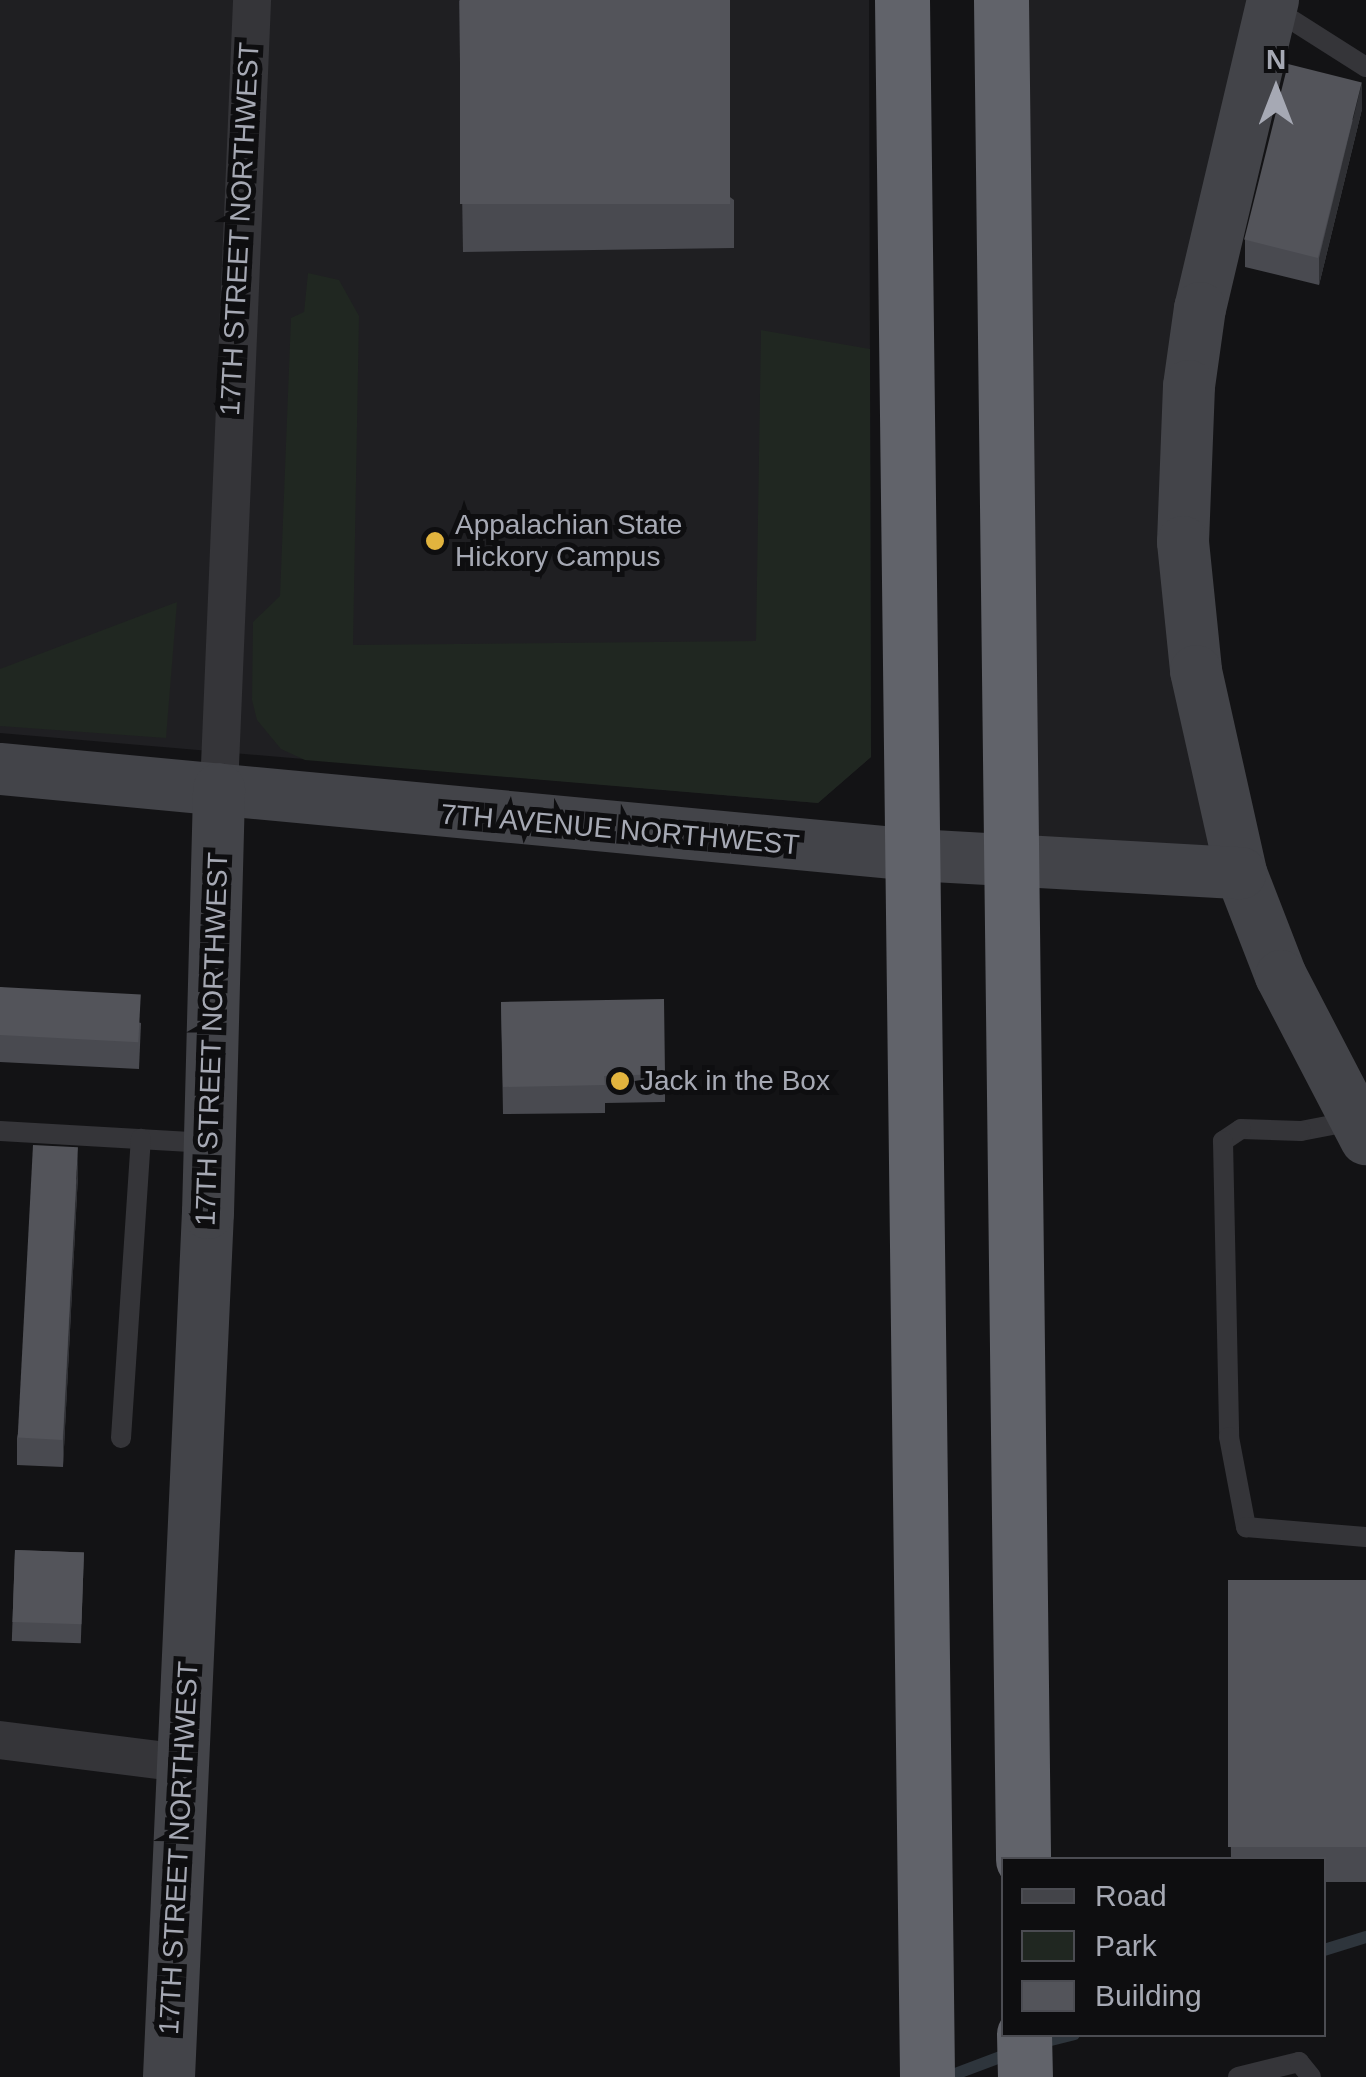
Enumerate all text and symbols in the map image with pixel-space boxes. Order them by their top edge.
north arrow [1226,40,1326,140]
street label: 17TH STREET NORTHWEST [213,41,267,417]
text: N [1266,44,1286,75]
place label: Appalachian State Hickory Campus [455,508,682,574]
marker: Appalachian State Hickory Campus [424,530,446,552]
street label: 7TH AVENUE NORTHWEST [439,798,801,862]
street label: 17TH STREET NORTHWEST [189,851,235,1227]
place label: Jack in the Box [640,1064,830,1098]
marker: Jack in the Box [609,1070,631,1092]
street label: 17TH STREET NORTHWEST [152,1660,206,2036]
legend [1001,1857,1326,2037]
text: Road [1095,1879,1167,1912]
text: Park [1095,1929,1157,1962]
text: Building [1095,1979,1202,2012]

